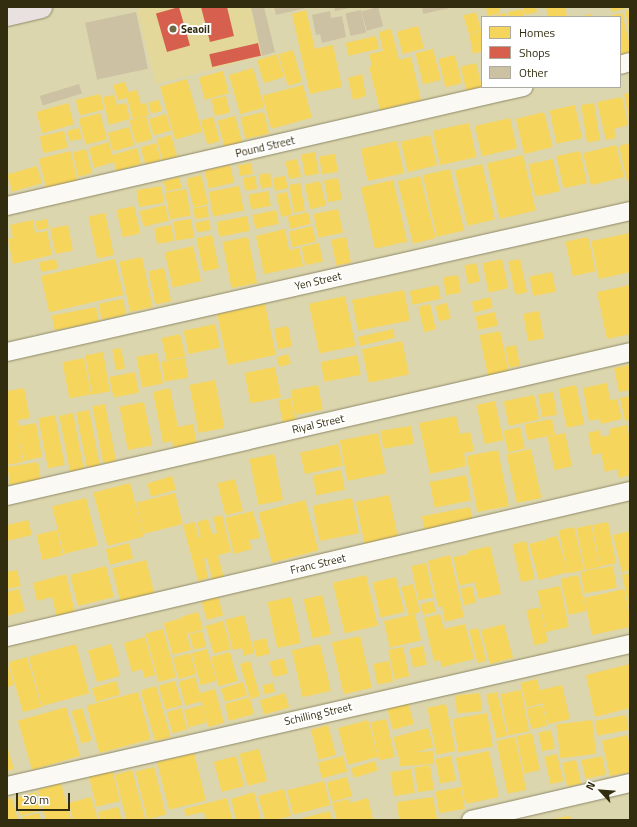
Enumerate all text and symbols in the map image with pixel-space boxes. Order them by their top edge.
legend [481,16,621,88]
place label: Seaoil [181,22,210,36]
text: Homes [519,23,555,42]
marker: Seaoil [168,24,178,34]
text: Shops [519,43,550,62]
text: Other [519,63,548,82]
street label: Pound Street [234,134,296,160]
street label: Yen Street [293,269,343,293]
street label: Riyal Street [291,412,345,436]
street label: Franc Street [289,551,347,577]
street label: Schilling Street [283,700,353,728]
north arrow [581,771,621,811]
text: N [581,779,599,793]
scale bar [18,785,72,811]
text: 20 m [23,790,49,809]

